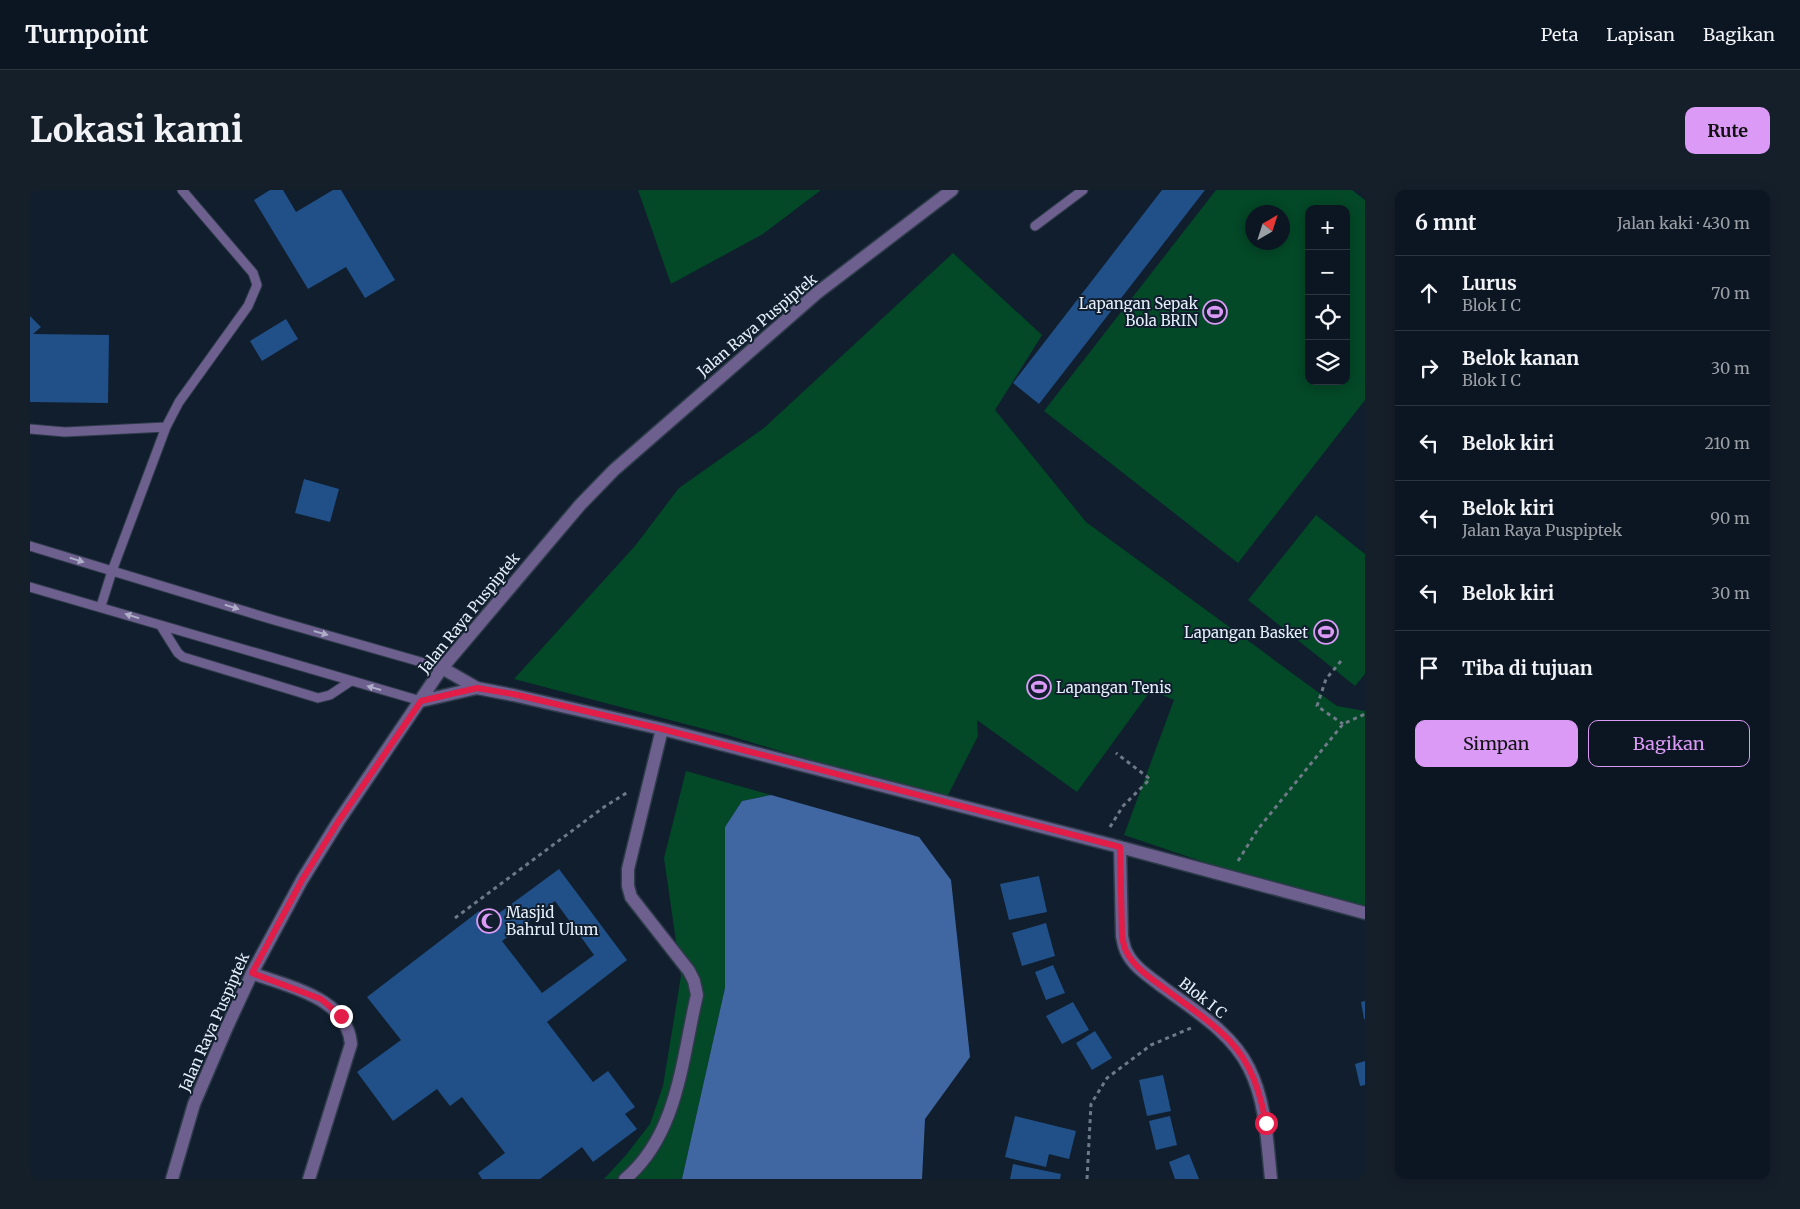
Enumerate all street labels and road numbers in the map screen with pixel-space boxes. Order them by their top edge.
street label: Jalan Raya Puspiptek [693,269,821,381]
street label: Jalan Raya Puspiptek [414,548,524,678]
street label: Jalan Raya Puspiptek [174,949,253,1095]
street label: Blok I C [1175,974,1231,1023]

